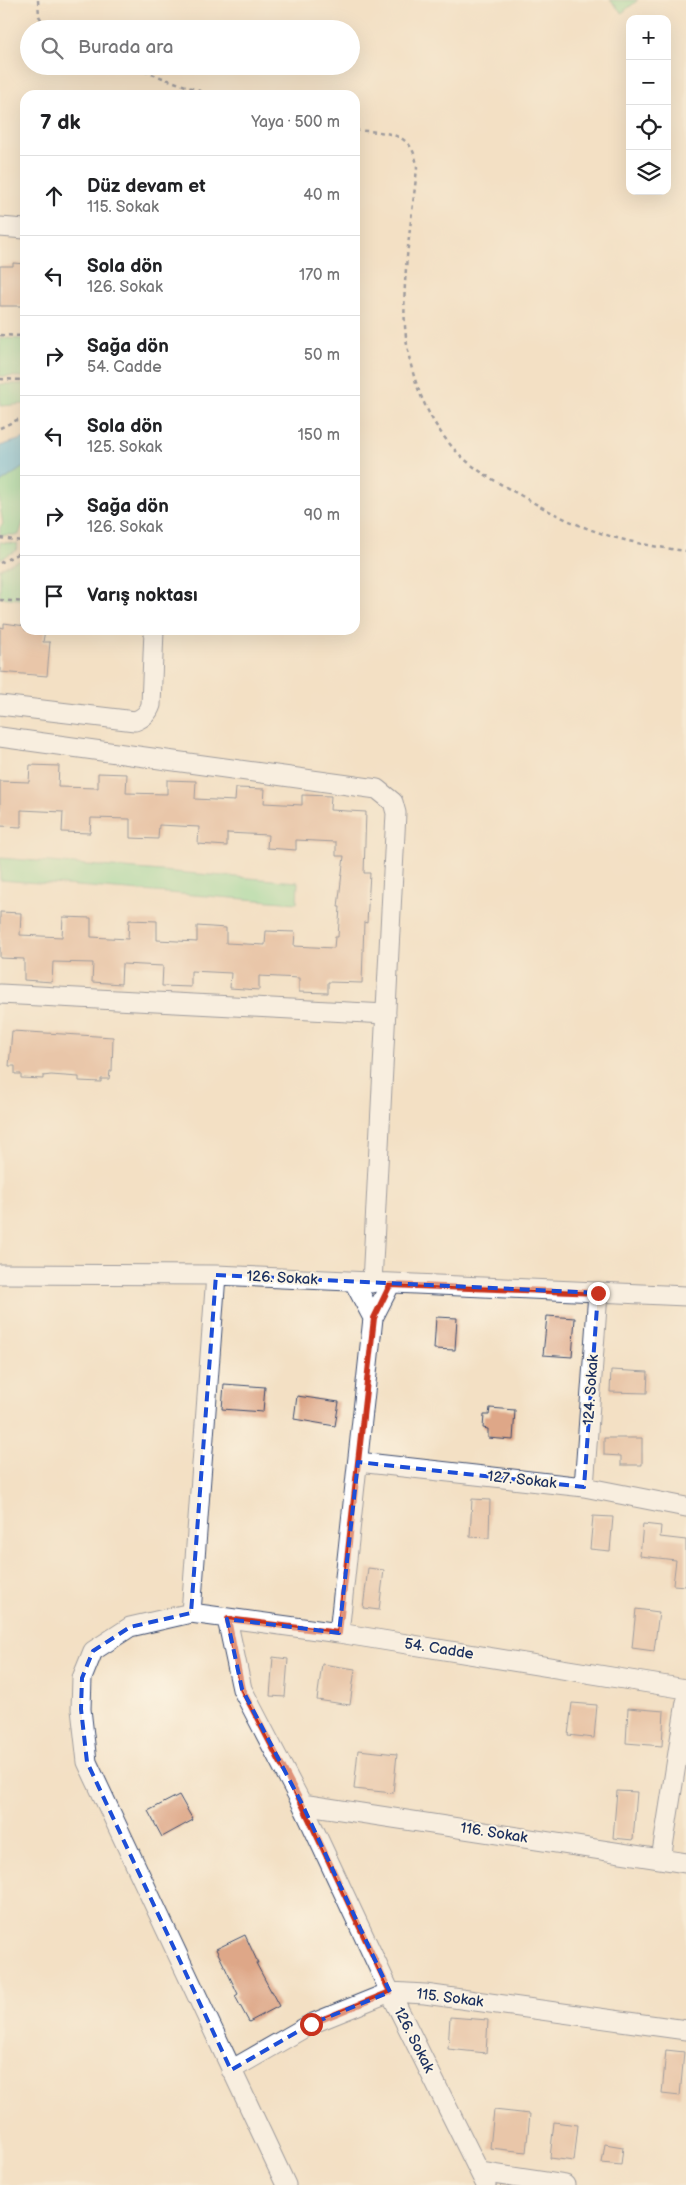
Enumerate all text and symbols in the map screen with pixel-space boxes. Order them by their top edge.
map controls [626,15,671,195]
button: + [626,15,671,60]
search box [20,20,360,75]
icon: search [38,34,66,62]
text: Burada ara [78,36,174,59]
button: − [626,60,671,105]
button: locate [626,105,671,150]
text: 7 dk [40,110,81,135]
text: Yaya · 500 m [251,113,340,132]
button: layers [626,150,671,195]
text: Düz devam et [87,175,206,198]
icon: ahead [40,182,68,210]
text: 40 m [303,186,340,205]
text: 115. Sokak [87,198,159,217]
text: Sola dön [87,255,163,278]
icon: left [40,262,68,290]
text: 170 m [299,266,340,285]
text: 126. Sokak [87,278,163,297]
text: Sağa dön [87,335,169,358]
icon: right [40,342,68,370]
text: 50 m [304,346,340,365]
text: 54. Cadde [87,358,162,377]
text: Sola dön [87,415,163,438]
icon: left [40,422,68,450]
text: 150 m [298,426,340,445]
text: 125. Sokak [87,438,162,457]
text: Sağa dön [87,495,169,518]
icon: right [40,502,68,530]
text: 90 m [304,506,340,525]
text: 126. Sokak [87,518,163,537]
icon: arrive [40,582,68,610]
text: Varış noktası [87,584,198,607]
street label: 126. Sokak [246,1267,319,1289]
route end [587,1282,610,1305]
street label: 124. Sokak [579,1353,603,1426]
street label: 127. Sokak [487,1467,558,1493]
street label: 54. Cadde [403,1634,475,1664]
street label: 116. Sokak [459,1818,530,1848]
street label: 115. Sokak [415,1984,485,2012]
street label: 126. Sokak [389,2004,439,2077]
route start [300,2013,323,2036]

